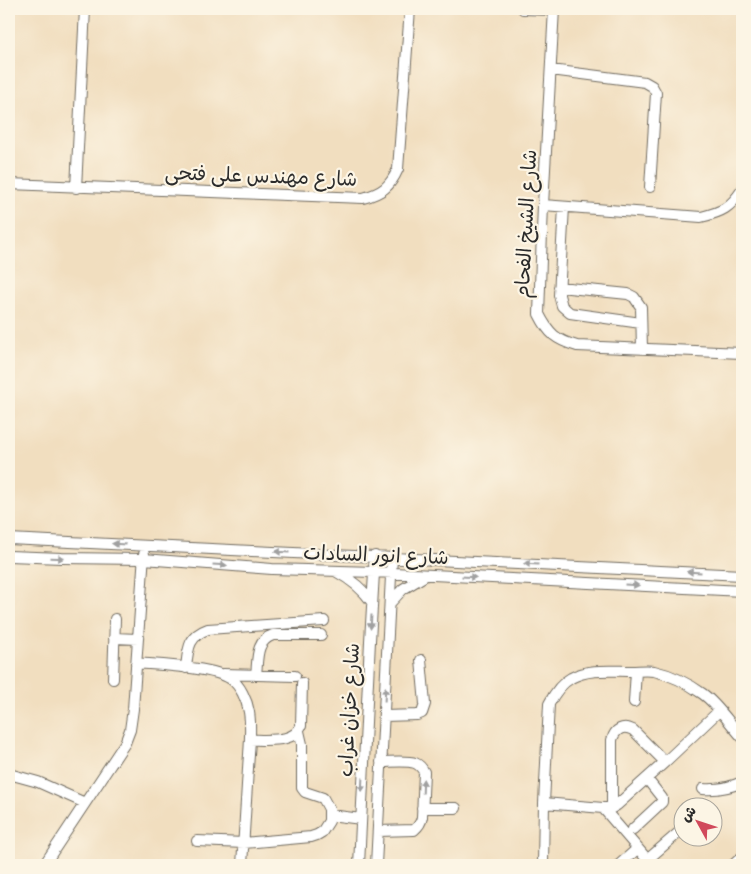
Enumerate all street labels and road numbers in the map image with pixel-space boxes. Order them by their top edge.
street label: شارع الشيخ الفحام [510,149,545,299]
street label: شارع مهندس على فتحى [164,160,358,193]
street label: شارع انور السادات [303,540,449,571]
street label: شارع خزان غراب [333,642,366,778]

